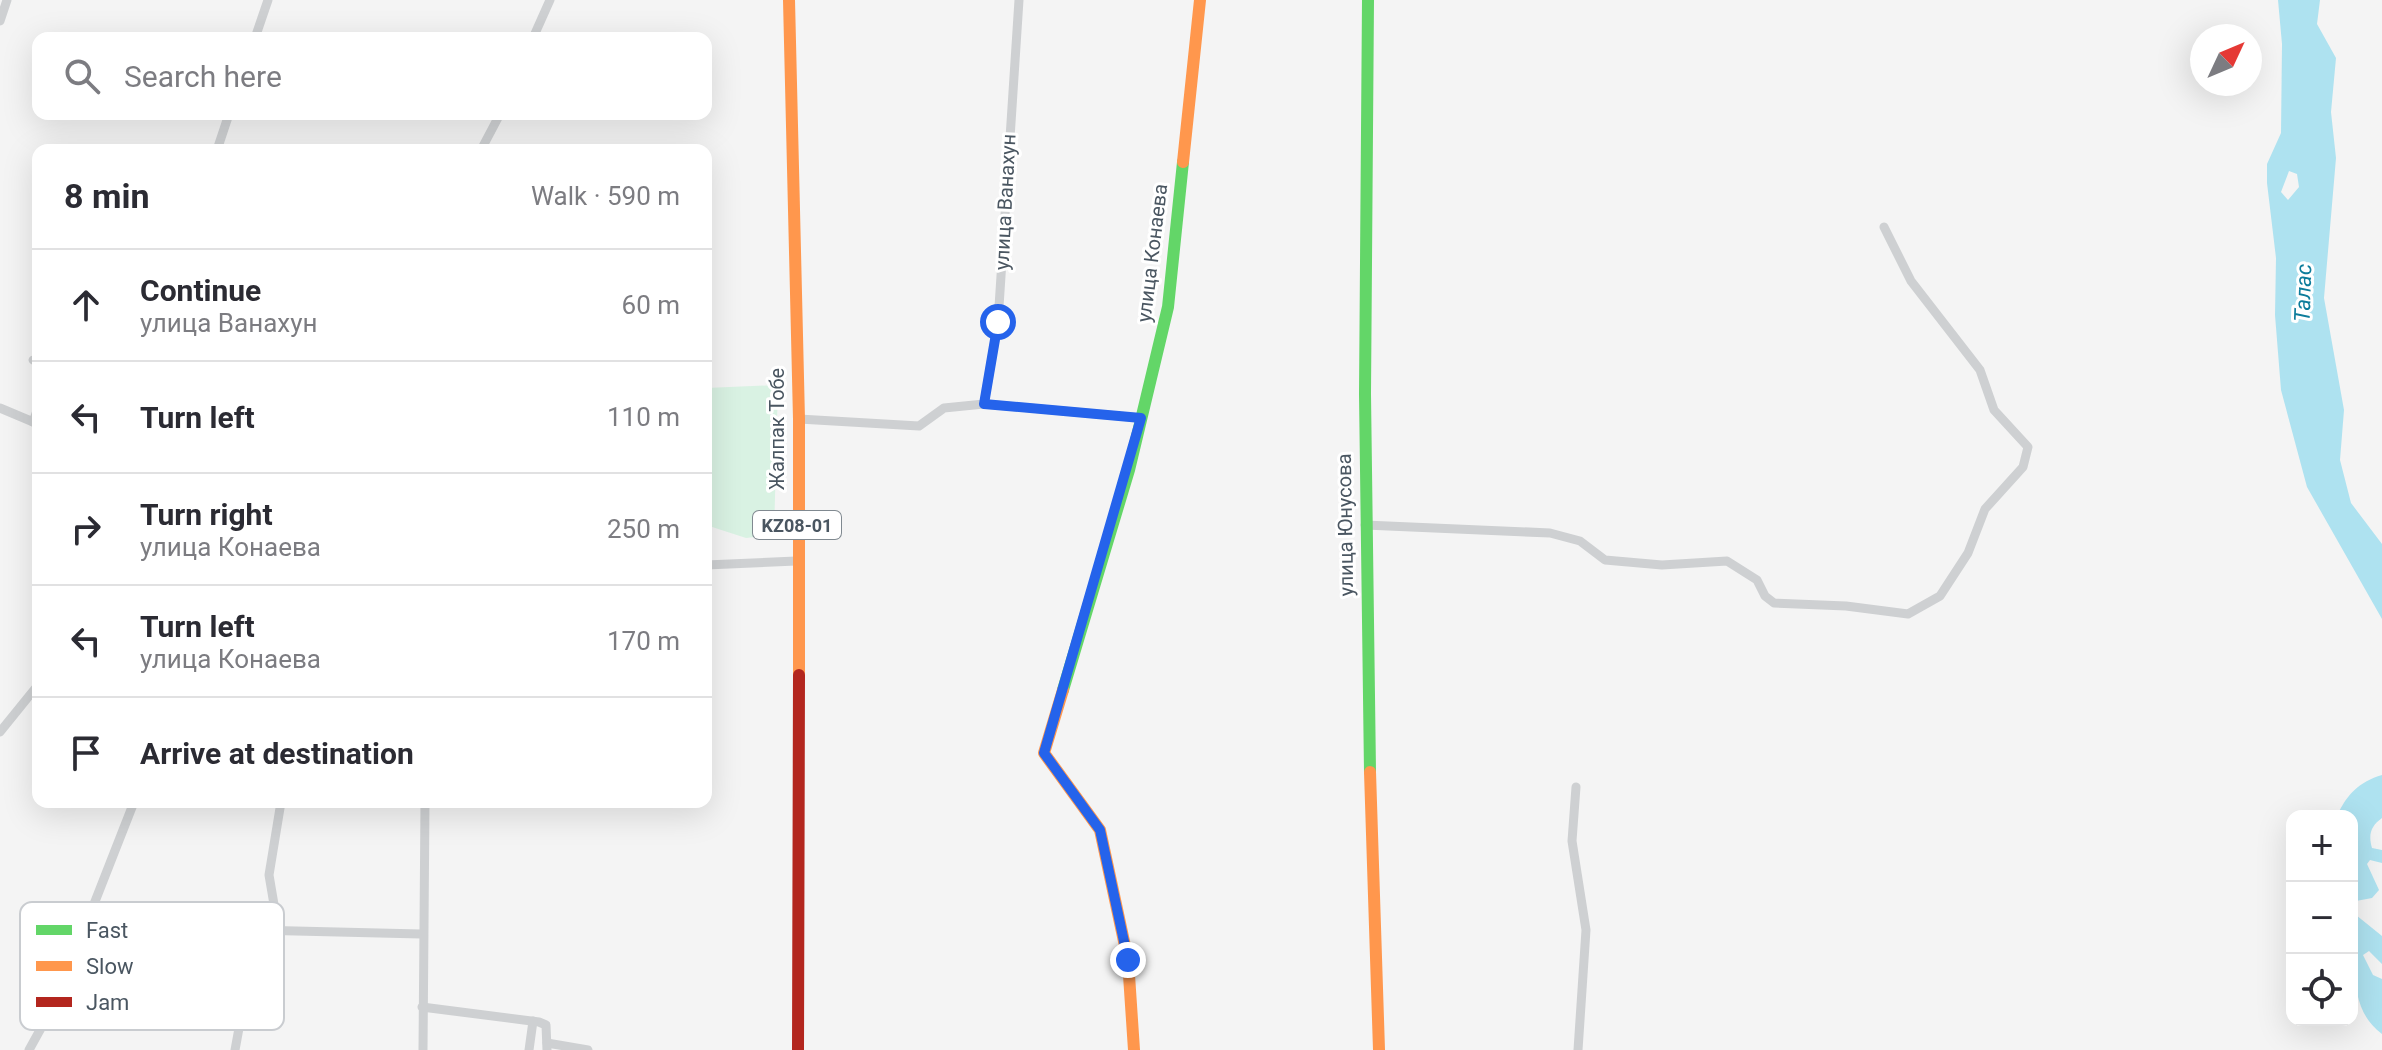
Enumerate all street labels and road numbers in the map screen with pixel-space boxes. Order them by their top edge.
street label: улица Ванахун [989,133,1021,271]
street label: улица Конаева [1132,182,1172,324]
street label: Жалпак Тобе [765,368,789,490]
street label: улица Юнусова [1332,453,1358,597]
road number: KZ08-01 [753,511,841,539]

